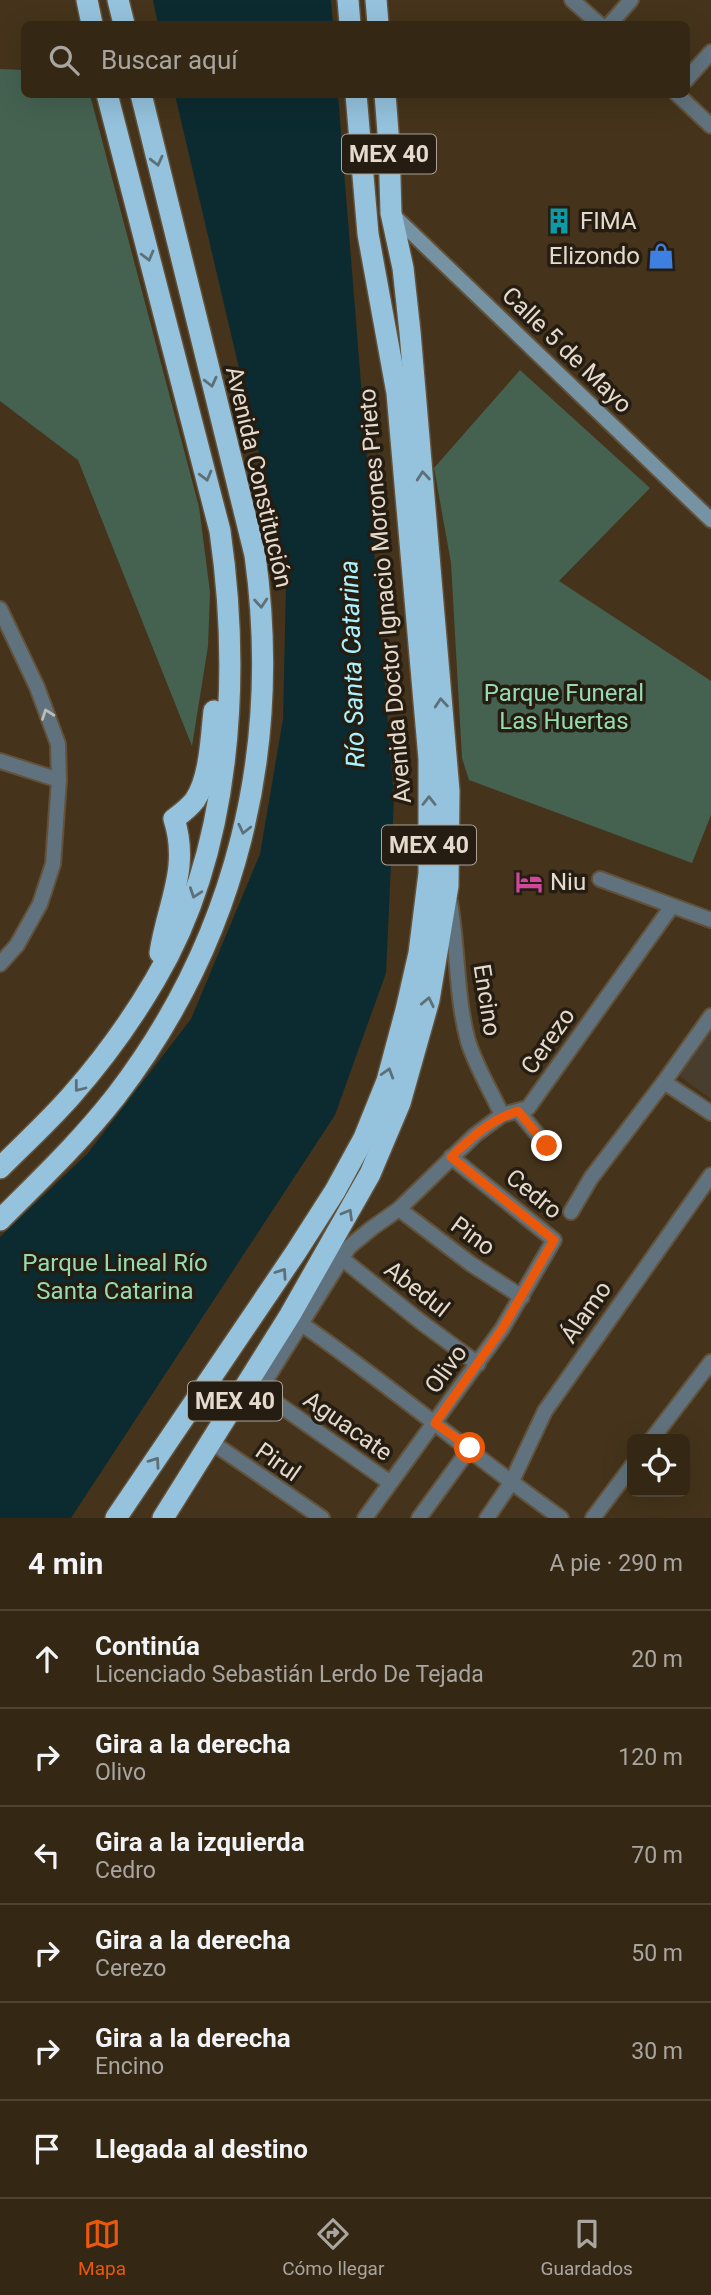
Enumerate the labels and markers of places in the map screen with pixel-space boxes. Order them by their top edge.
building icon: FIMA [544,206,574,236]
place label: FIMA [580,207,637,235]
shop icon: Elizondo [646,241,676,271]
place label: Elizondo [549,242,640,270]
hotel icon: Niu [514,867,544,897]
place label: Niu [550,868,586,896]

